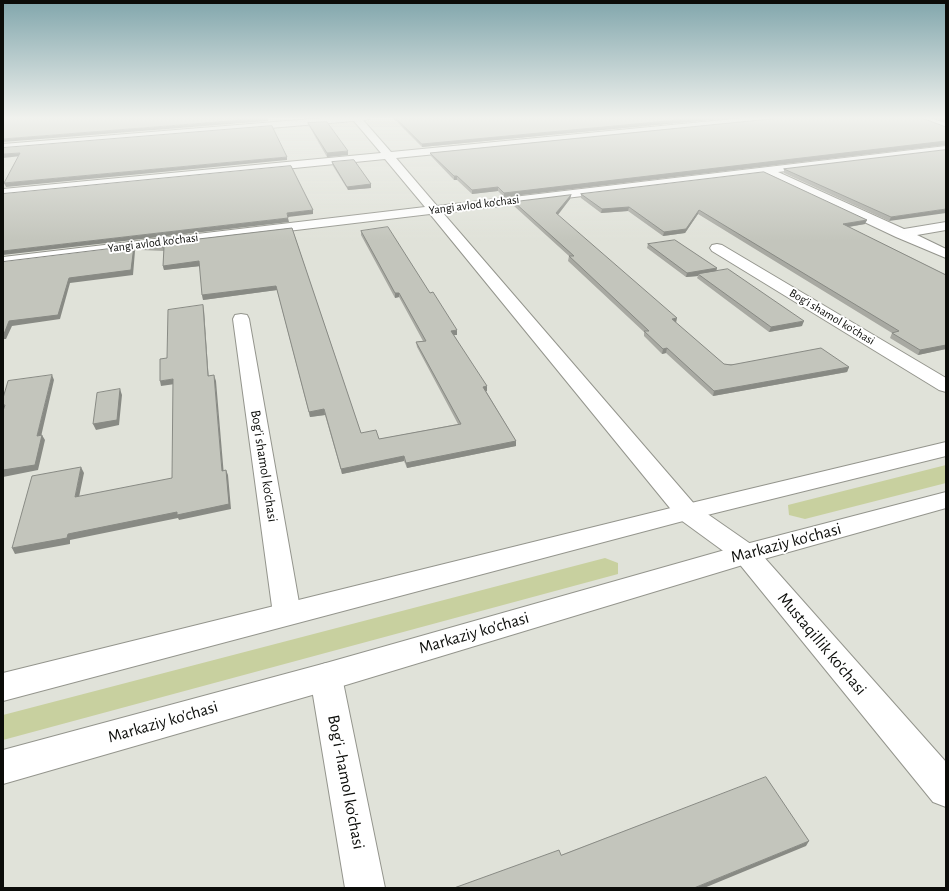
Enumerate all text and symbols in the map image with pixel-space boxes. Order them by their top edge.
street label: Yangi avlod ko'chasi [428,192,520,218]
street label: Yangi avlod ko'chasi [107,230,199,256]
street label: Bog'i shamol ko'chasi [787,286,877,348]
street label: Bog'i shamol ko'chasi [247,409,281,523]
street label: Markaziy ko'chasi [728,518,844,568]
street label: Mustaqillik ko'chasi [773,588,871,700]
street label: Markaziy ko'chasi [417,608,531,658]
street label: Markaziy ko'chasi [106,697,220,747]
street label: Bog'i -hamol ko'chasi [323,713,369,851]

